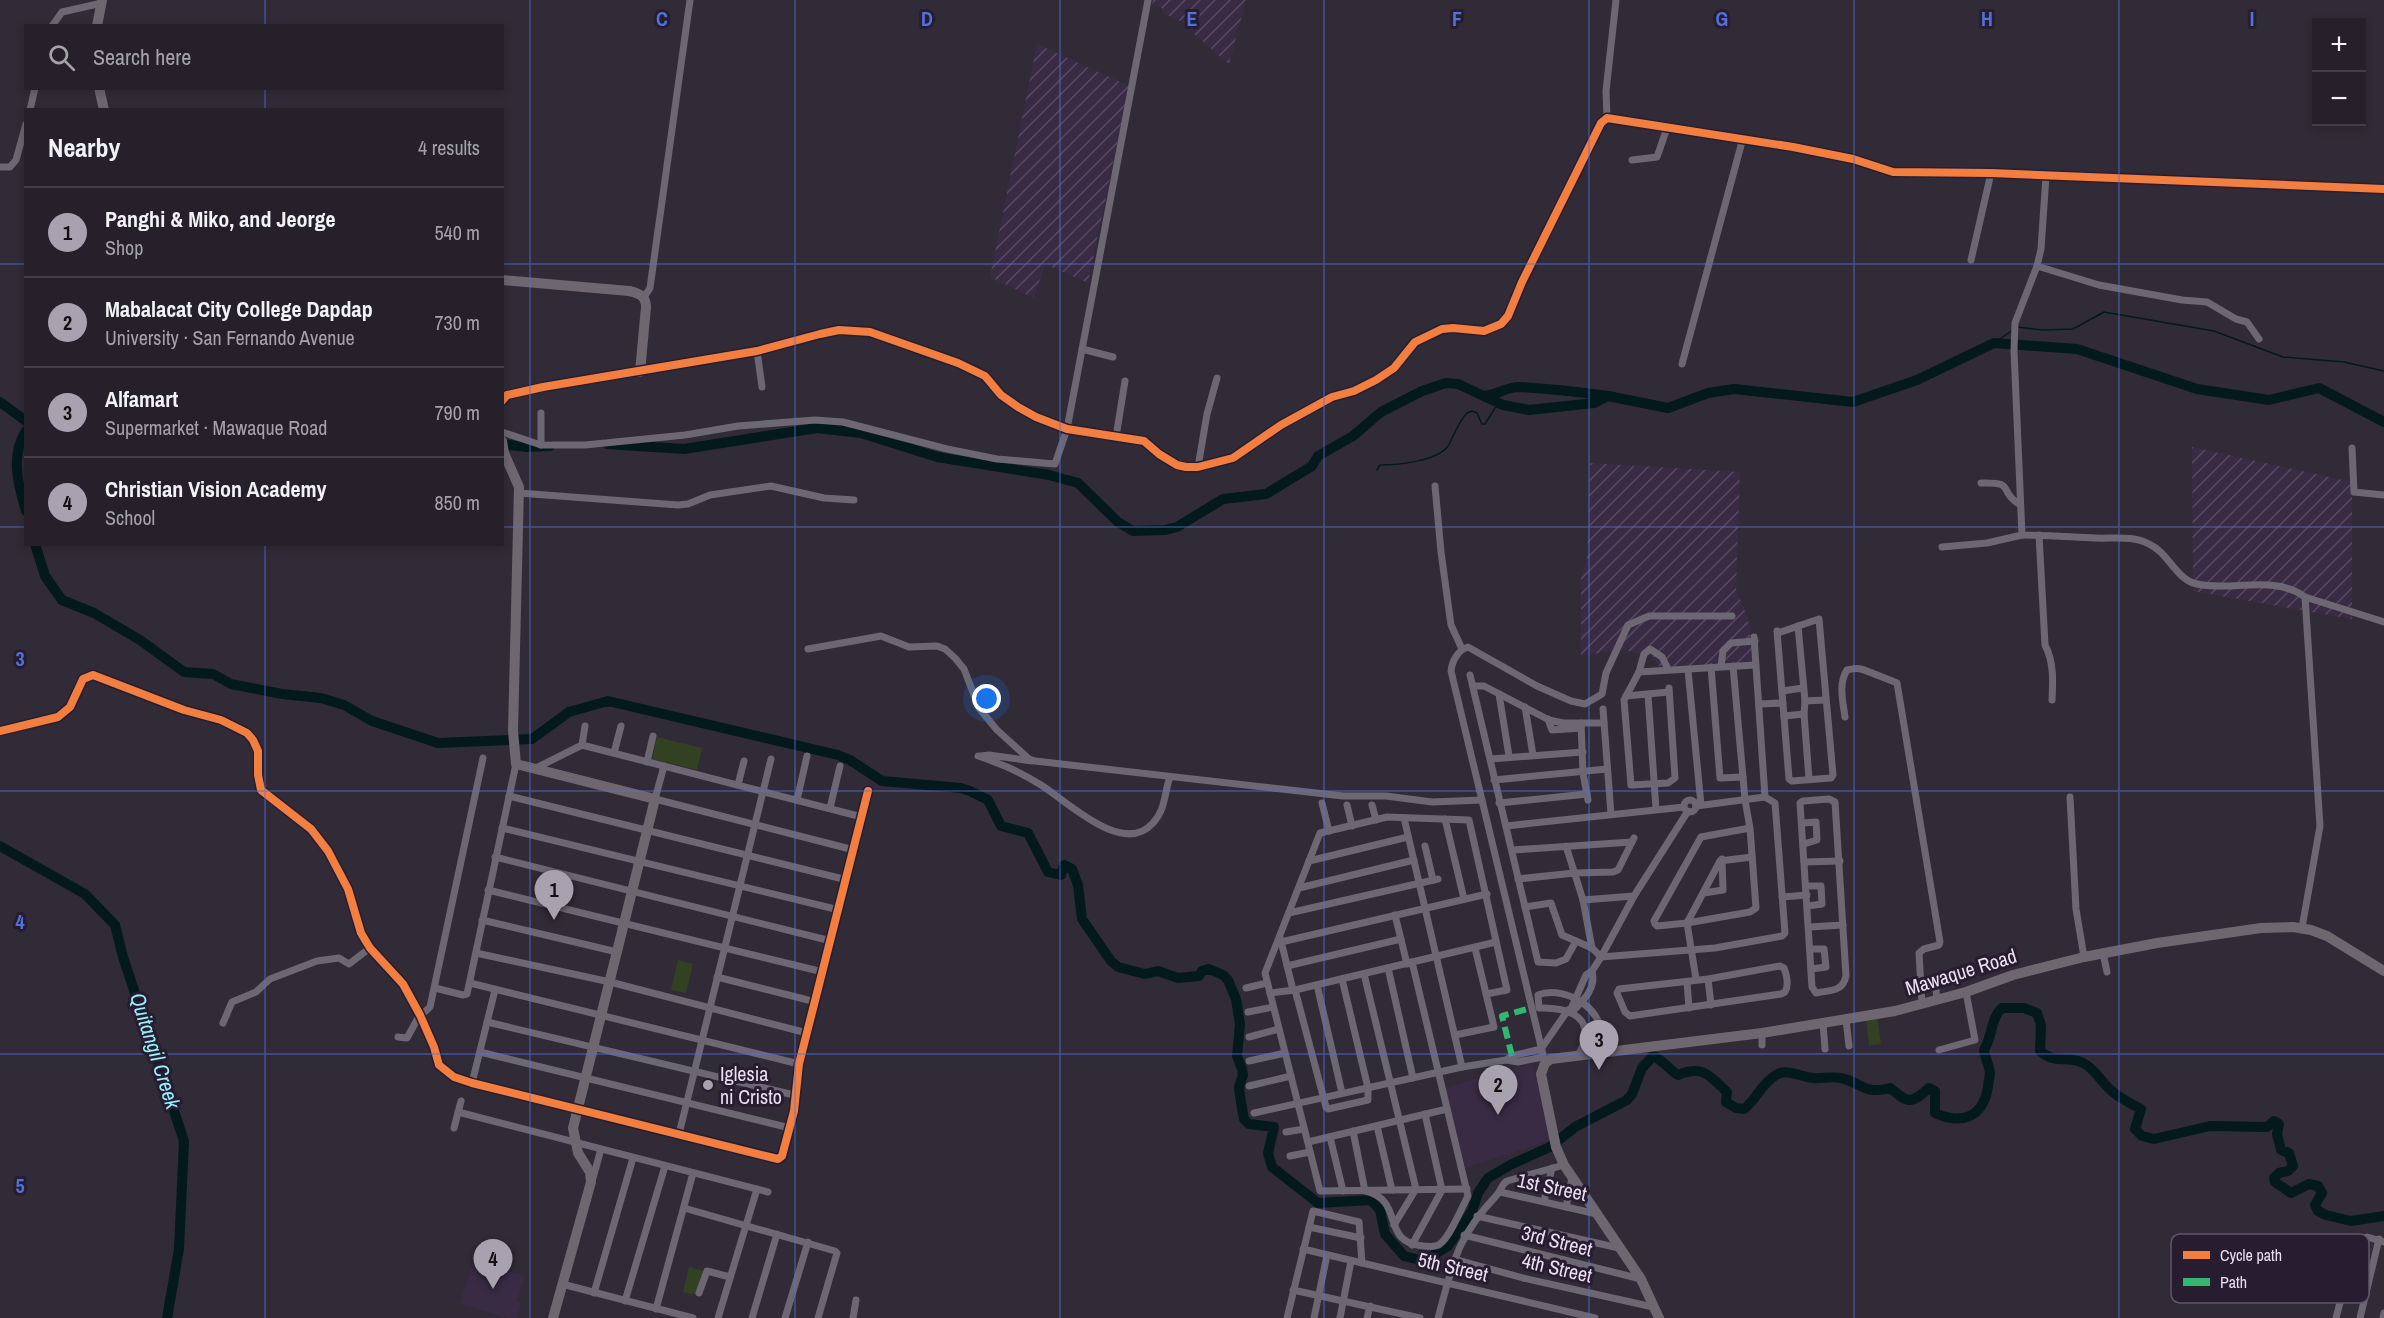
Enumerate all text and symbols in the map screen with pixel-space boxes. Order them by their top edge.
text: C [656,5,668,32]
text: D [921,5,933,32]
text: E [1187,5,1198,32]
text: F [1452,5,1462,32]
text: G [1716,5,1728,32]
text: H [1981,5,1993,32]
text: I [2250,5,2254,32]
map controls [2312,18,2366,126]
button: + [2312,18,2366,72]
search box [24,24,504,90]
icon: search [45,41,78,74]
text: Search here [93,42,191,72]
button: − [2312,72,2366,126]
text: Nearby [48,130,120,165]
text: 4 results [418,134,480,161]
text: Panghi & Miko, and Jeorge [105,204,336,234]
text: 1 [63,219,72,246]
text: 540 m [434,219,480,246]
text: Shop [105,234,143,261]
text: Mabalacat City College Dapdap [105,294,373,324]
text: 2 [63,309,72,336]
text: 730 m [434,309,480,336]
text: University · San Fernando Avenue [105,324,355,351]
text: Alfamart [105,384,178,414]
text: 3 [63,399,72,426]
text: 790 m [434,399,480,426]
text: Supermarket · Mawaque Road [105,414,327,441]
text: Christian Vision Academy [105,474,327,504]
text: 4 [63,489,72,516]
text: 850 m [434,489,480,516]
text: School [105,504,155,531]
text: 3 [15,645,25,672]
your location [972,684,1001,713]
pin: 1 [534,870,574,920]
text: 4 [15,908,25,935]
street label: Mawaque Road [1902,942,2020,1001]
water label: Quitangil Creek [123,989,188,1114]
pin: 3 [1580,1020,1618,1070]
place label: Iglesia ni Cristo [720,1060,782,1110]
pin: 2 [1478,1066,1518,1115]
marker: Iglesia ni Cristo [701,1078,715,1092]
street label: 1st Street [1515,1166,1590,1207]
text: 5 [15,1172,25,1199]
street label: 3rd Street [1519,1219,1596,1262]
legend [2171,1234,2369,1303]
pin: 4 [474,1240,512,1289]
text: Cycle path [2220,1244,2282,1266]
street label: 5th Street [1415,1245,1491,1288]
street label: 4th Street [1519,1246,1595,1289]
text: Path [2220,1271,2247,1293]

